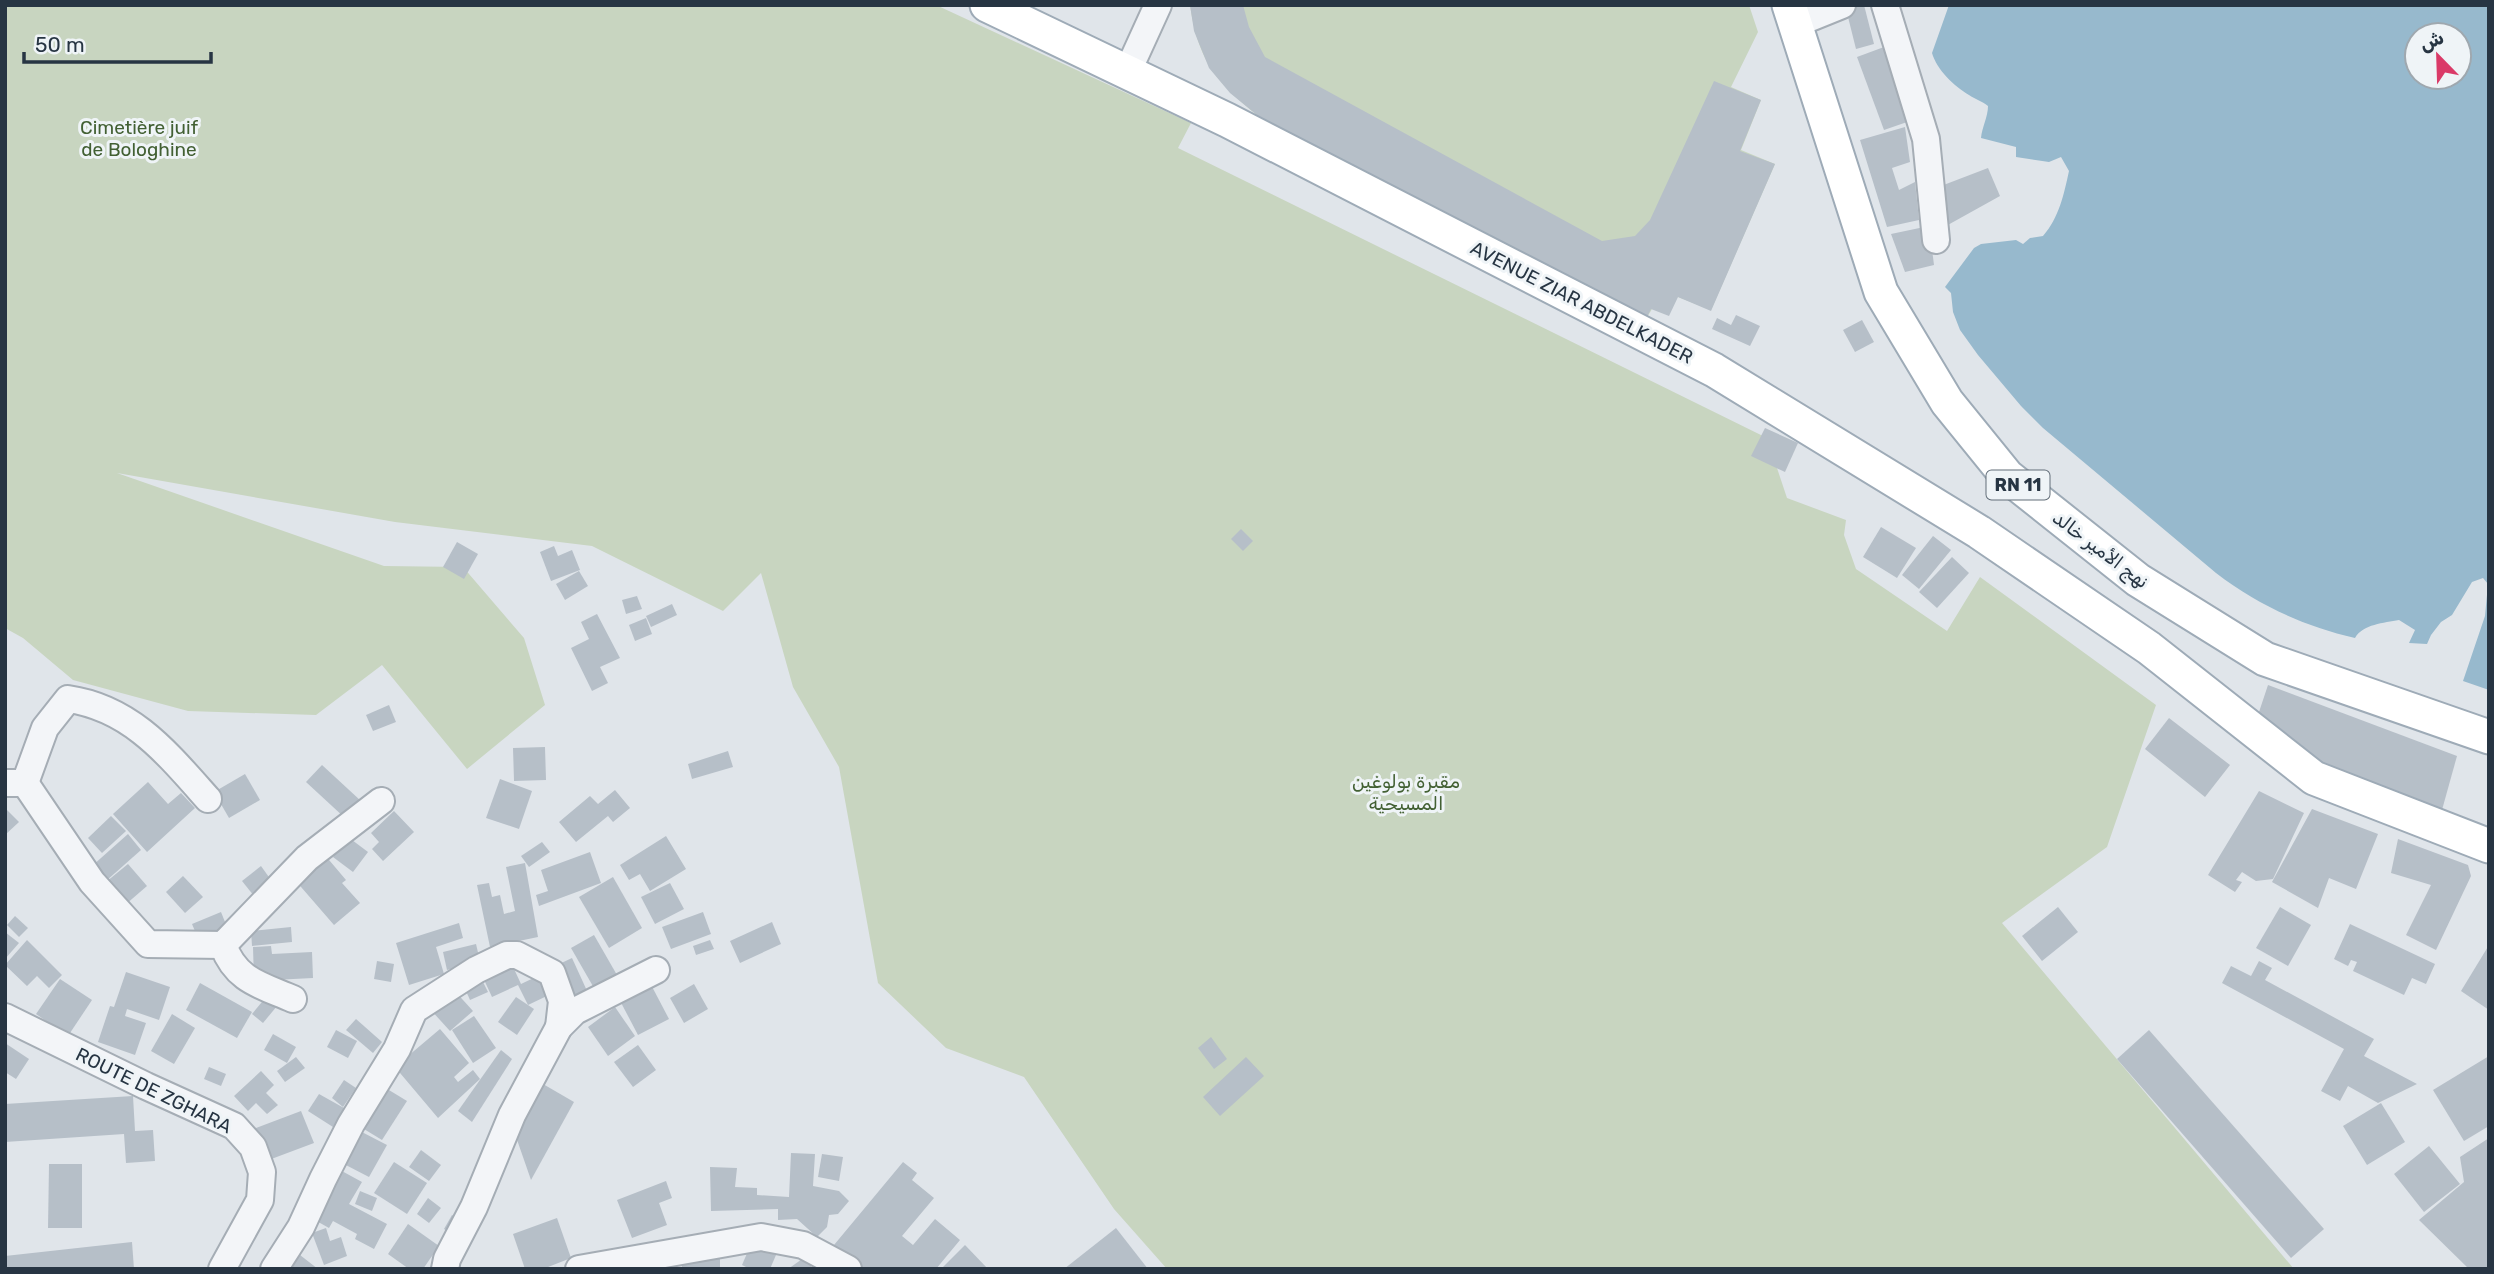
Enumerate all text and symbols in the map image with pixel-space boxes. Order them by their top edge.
scale bar [24,21,212,65]
north arrow [2403,21,2473,91]
text: ش [2416,26,2447,56]
text: 50 m [35,32,85,57]
park label: Cimetière juif de Bologhine [80,116,199,161]
street label: AVENUE ZIAR ABDELKADER [1467,236,1697,369]
road number: RN 11 [1986,471,2050,500]
street label: نهج الأمير خالد [2047,506,2153,595]
park label: مقبرة بولوغين المسيحية [1352,770,1460,815]
street label: ROUTE DE ZGHARA [72,1043,236,1138]

